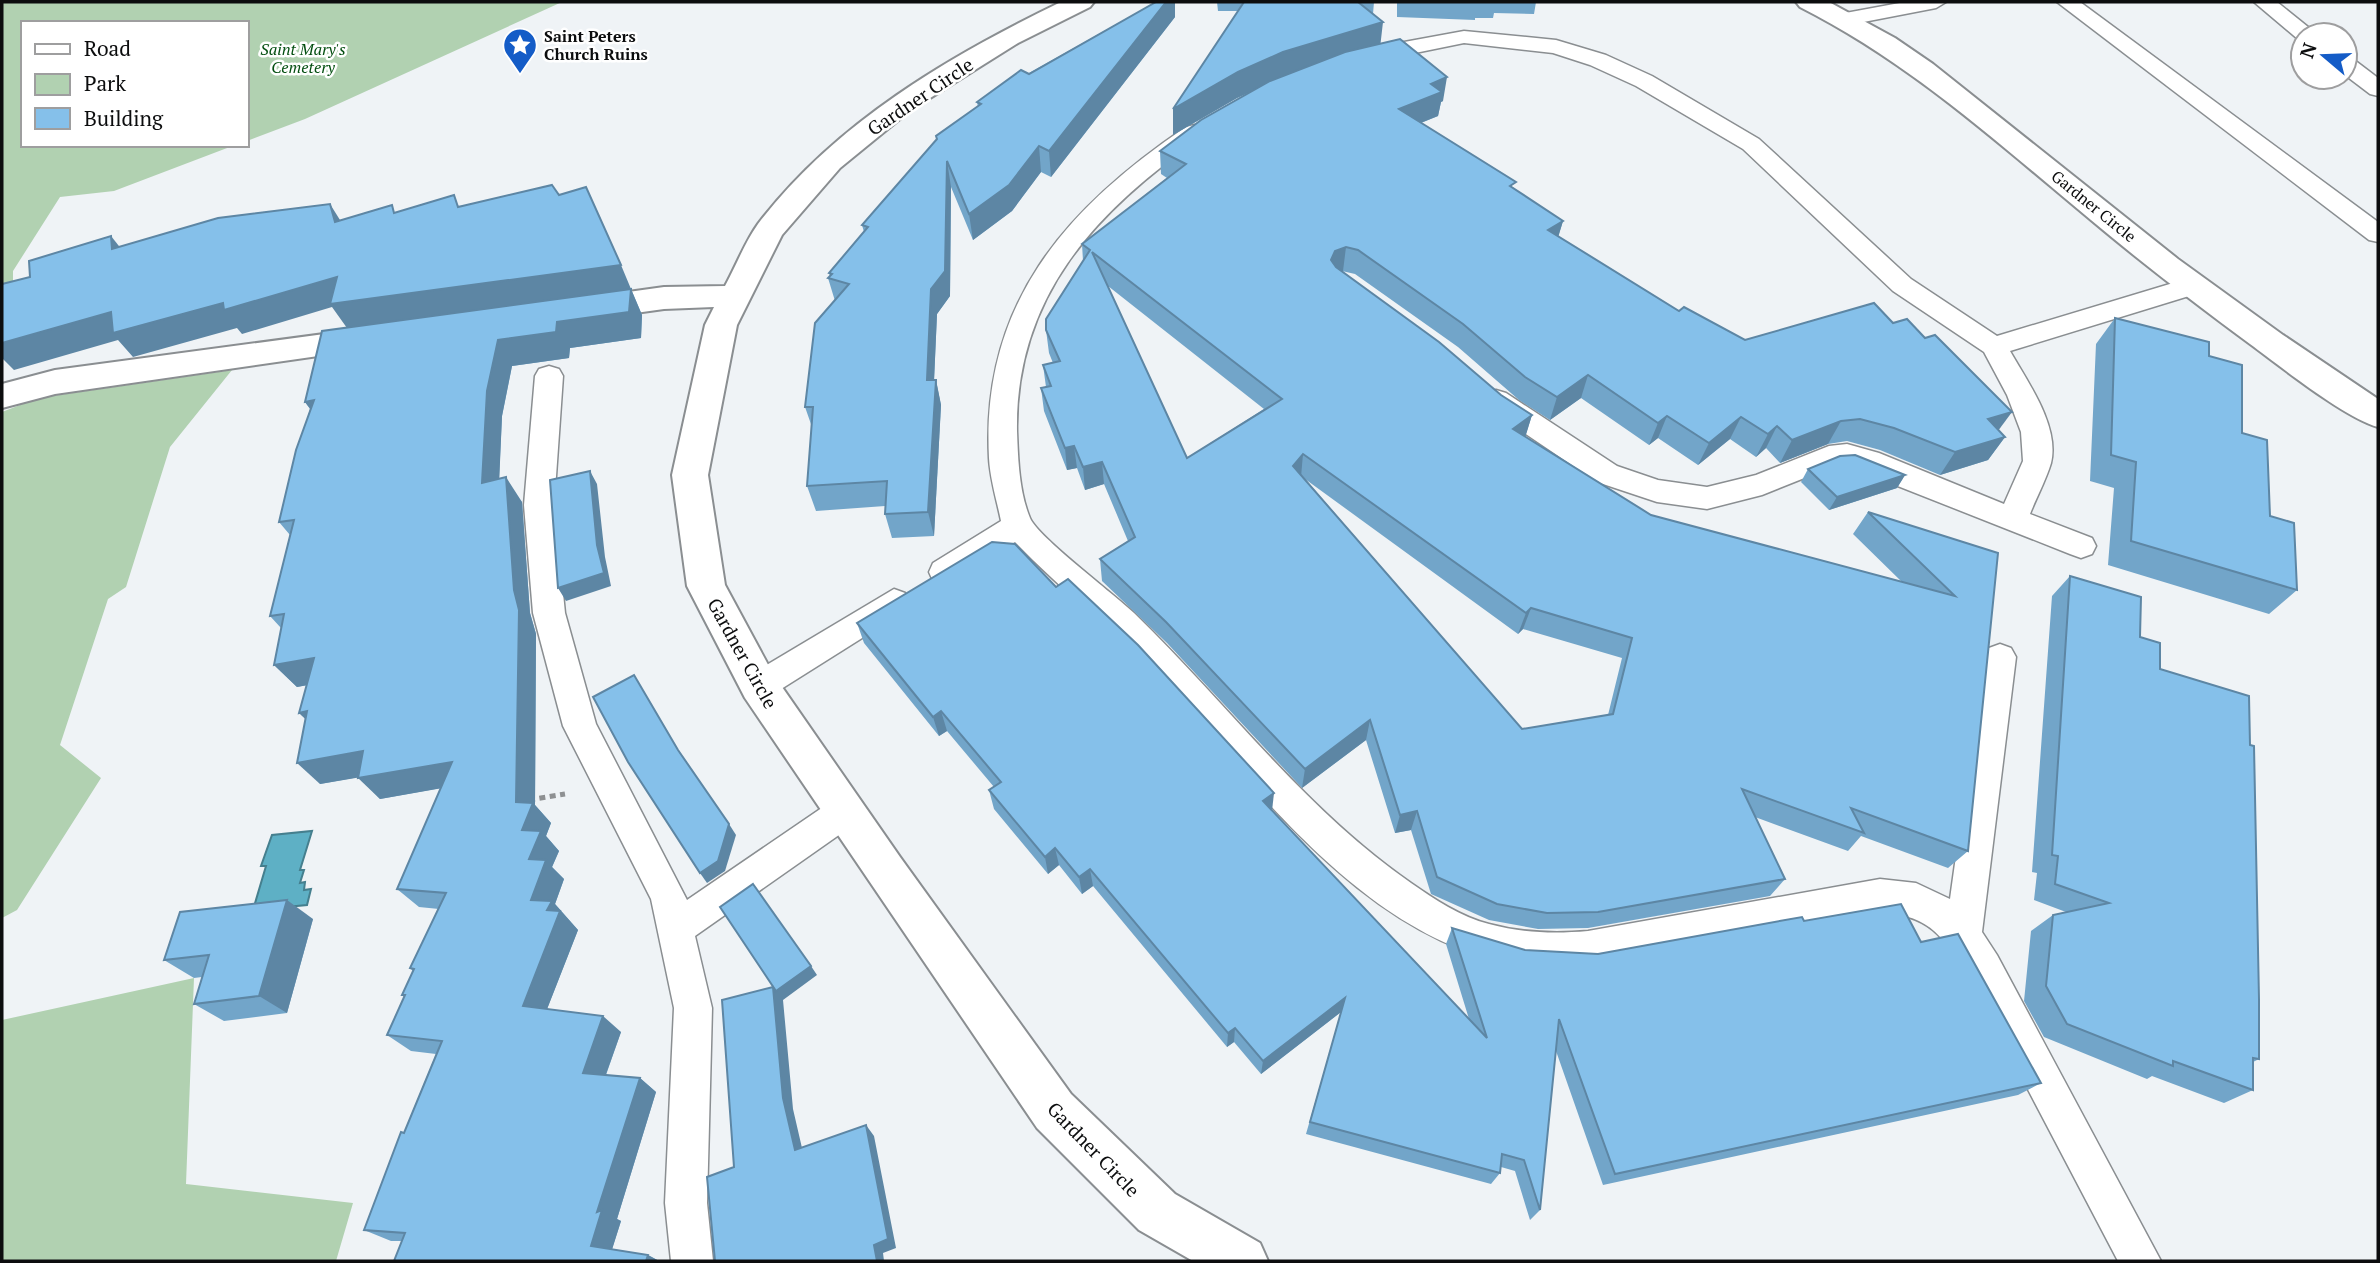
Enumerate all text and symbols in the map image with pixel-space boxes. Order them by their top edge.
legend [21,21,248,147]
north arrow [2289,21,2359,91]
place label: Saint Peters Church Ruins [544,25,648,65]
place icon: Saint Peters Church Ruins [501,26,539,75]
text: Road [84,34,131,62]
park label: Saint Mary's Cemetery [260,38,346,78]
text: N [2293,39,2322,61]
street label: Gardner Circle [862,51,978,141]
text: Park [84,69,126,97]
text: Building [84,104,164,132]
street label: Gardner Circle [2047,165,2141,247]
street label: Gardner Circle [702,593,784,713]
street label: Gardner Circle [1042,1096,1146,1202]

